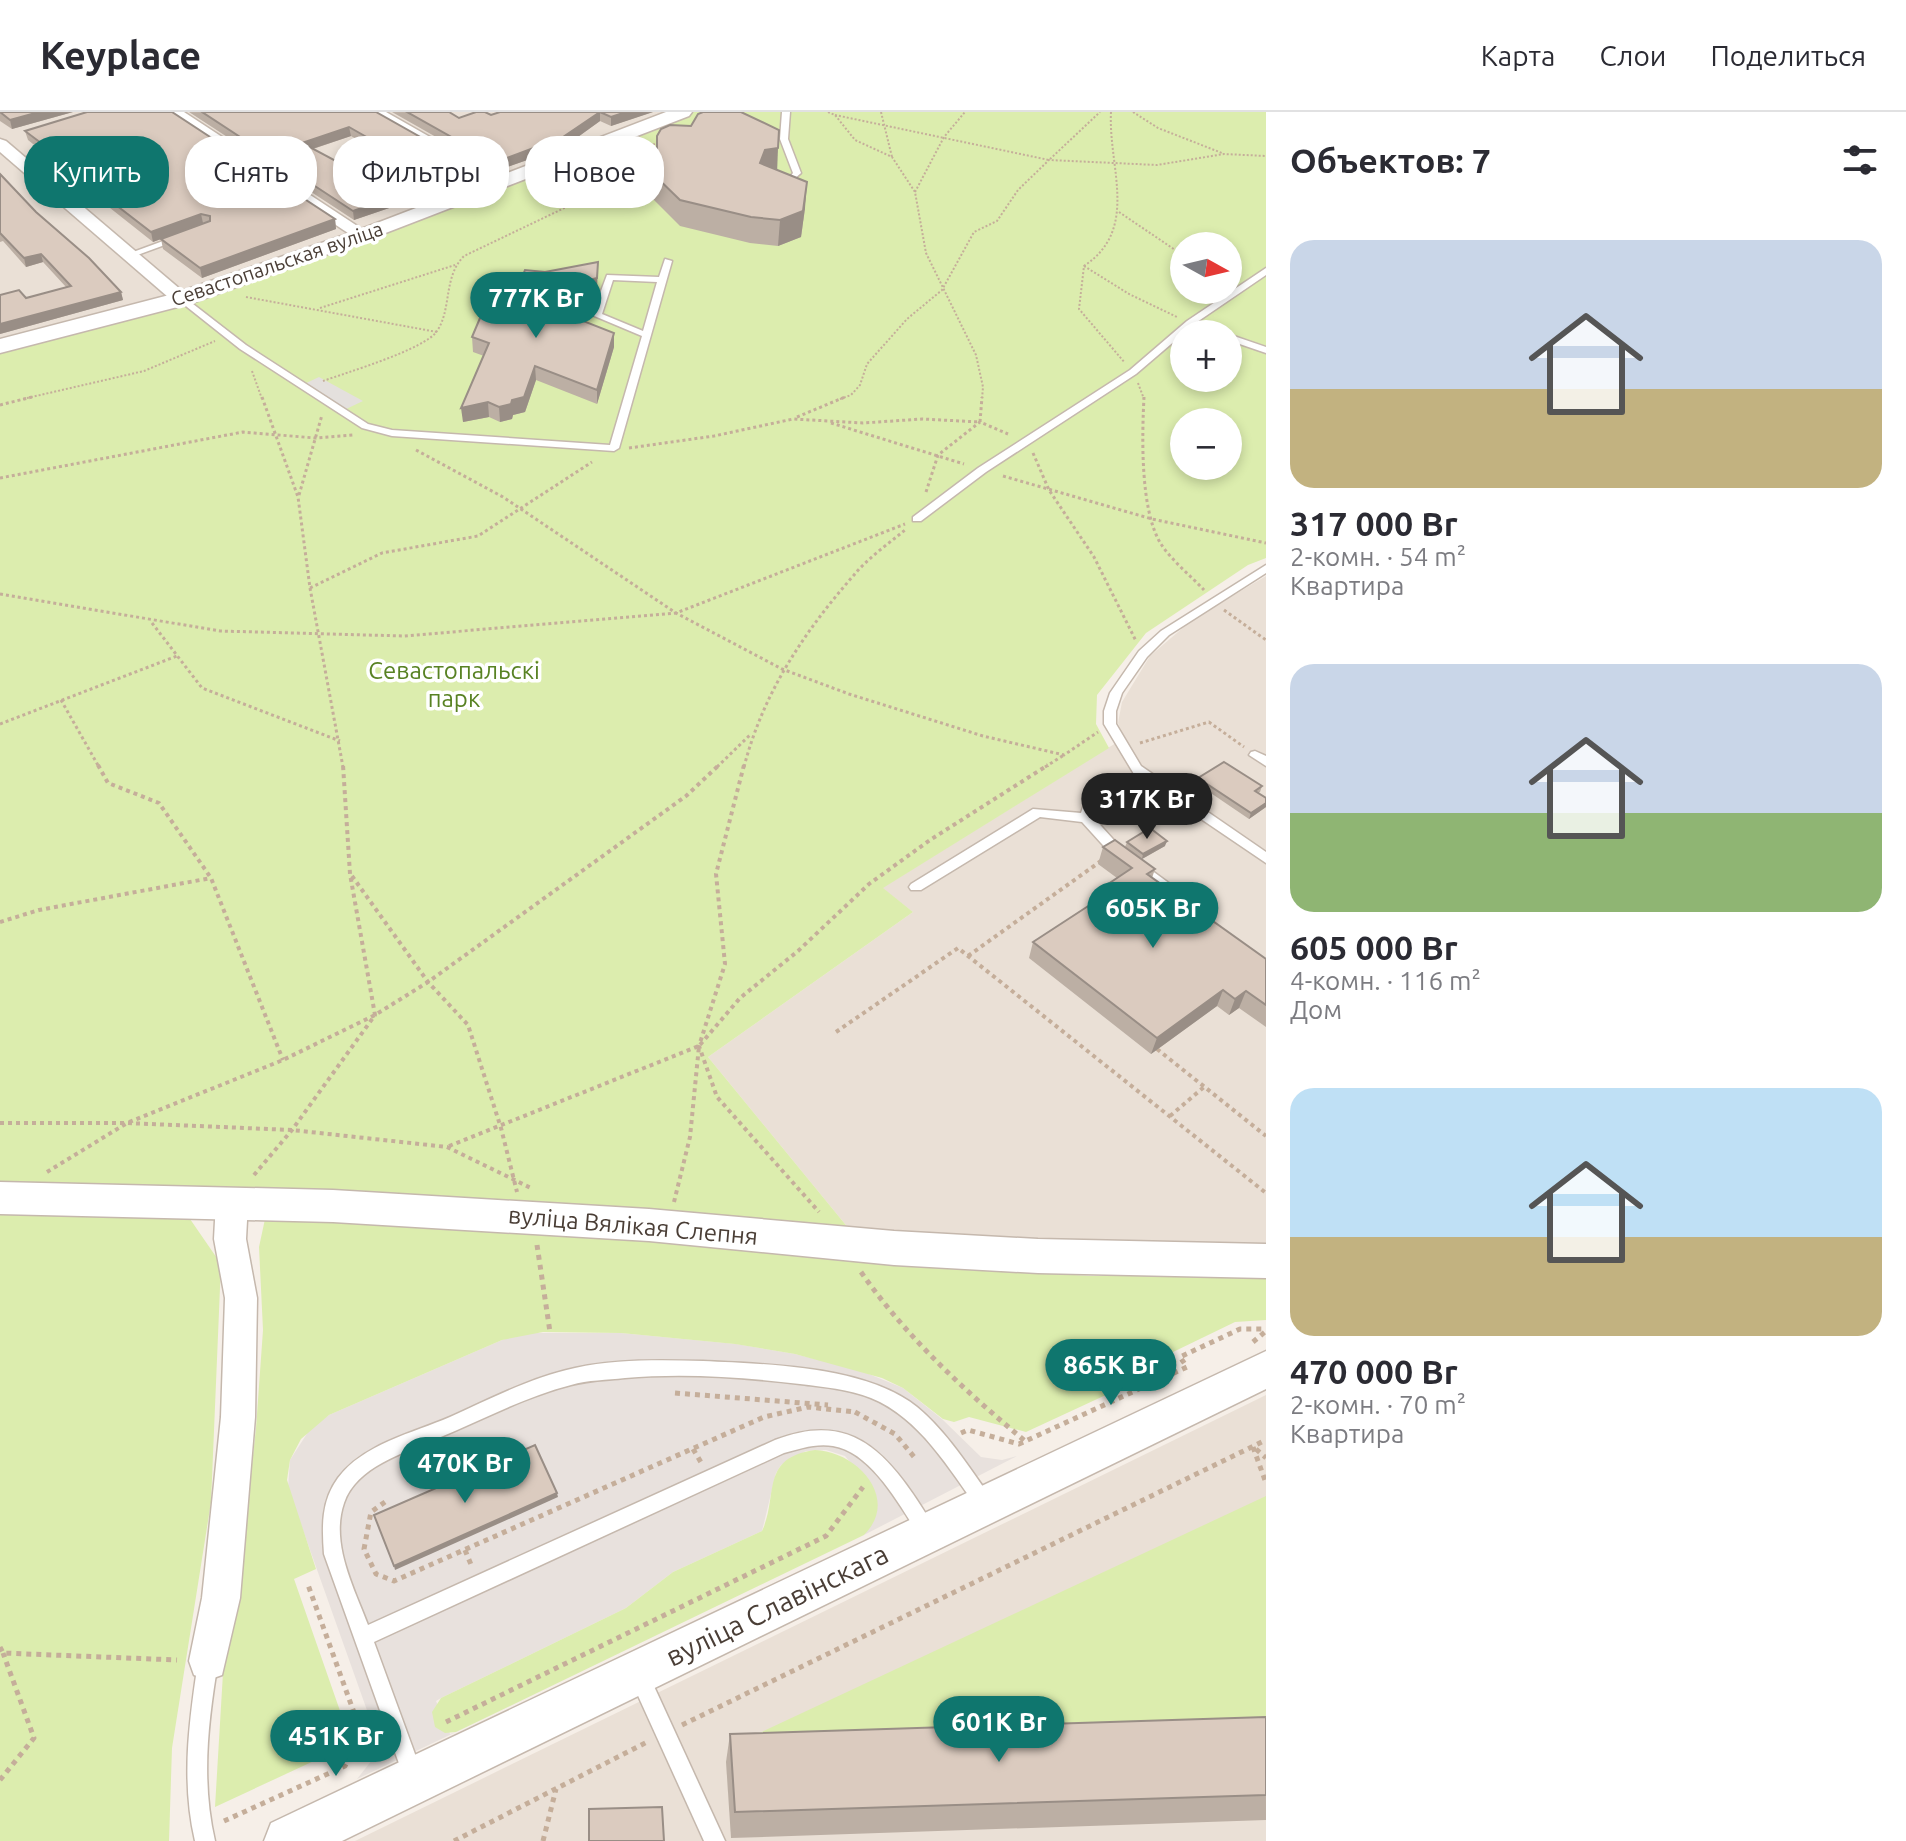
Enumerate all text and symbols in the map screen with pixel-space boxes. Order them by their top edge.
text: Keyplace [40,34,201,76]
text: Карта [1481,40,1555,71]
text: Слои [1599,40,1666,71]
text: Поделиться [1710,40,1866,71]
chip: Купить [24,136,169,208]
chip: Снять [185,136,317,208]
chip: Фильтры [333,136,509,208]
chip: Новое [525,136,664,208]
icon: filters [1838,138,1882,182]
text: Объектов: 7 [1290,141,1491,179]
street label: Севастопальская вуліца [168,216,386,311]
north arrow [1170,232,1242,304]
map controls [1170,232,1242,480]
pin: 777K Br [462,272,610,340]
text: 777K Br [488,283,584,312]
icon: home [1514,292,1658,436]
button: + [1170,320,1242,392]
button: − [1170,408,1242,480]
text: 317 000 Br [1290,504,1458,542]
text: 2-комн. · 54 m² [1290,542,1466,571]
text: Квартира [1290,571,1404,600]
park label: Севастопальскі парк [368,657,540,712]
icon: home [1514,716,1658,860]
pin: 317K Br [1073,773,1221,841]
text: 317K Br [1099,784,1195,813]
pin: 605K Br [1079,882,1227,950]
text: 605K Br [1105,893,1201,922]
text: 605 000 Br [1290,928,1458,966]
text: 4-комн. · 116 m² [1290,966,1481,995]
text: Дом [1290,995,1342,1024]
icon: home [1514,1140,1658,1284]
street label: вуліца Вялікая Слепня [507,1201,759,1250]
pin: 865K Br [1037,1339,1185,1407]
text: 865K Br [1063,1350,1159,1379]
text: 470 000 Br [1290,1352,1458,1390]
text: 2-комн. · 70 m² [1290,1390,1466,1419]
text: Квартира [1290,1419,1404,1448]
pin: 470K Br [391,1437,539,1505]
text: 470K Br [417,1448,513,1477]
street label: вуліца Славінскага [661,1537,893,1672]
pin: 601K Br [925,1696,1073,1764]
text: 601K Br [951,1707,1047,1736]
pin: 451K Br [262,1710,410,1778]
text: 451K Br [288,1721,384,1750]

